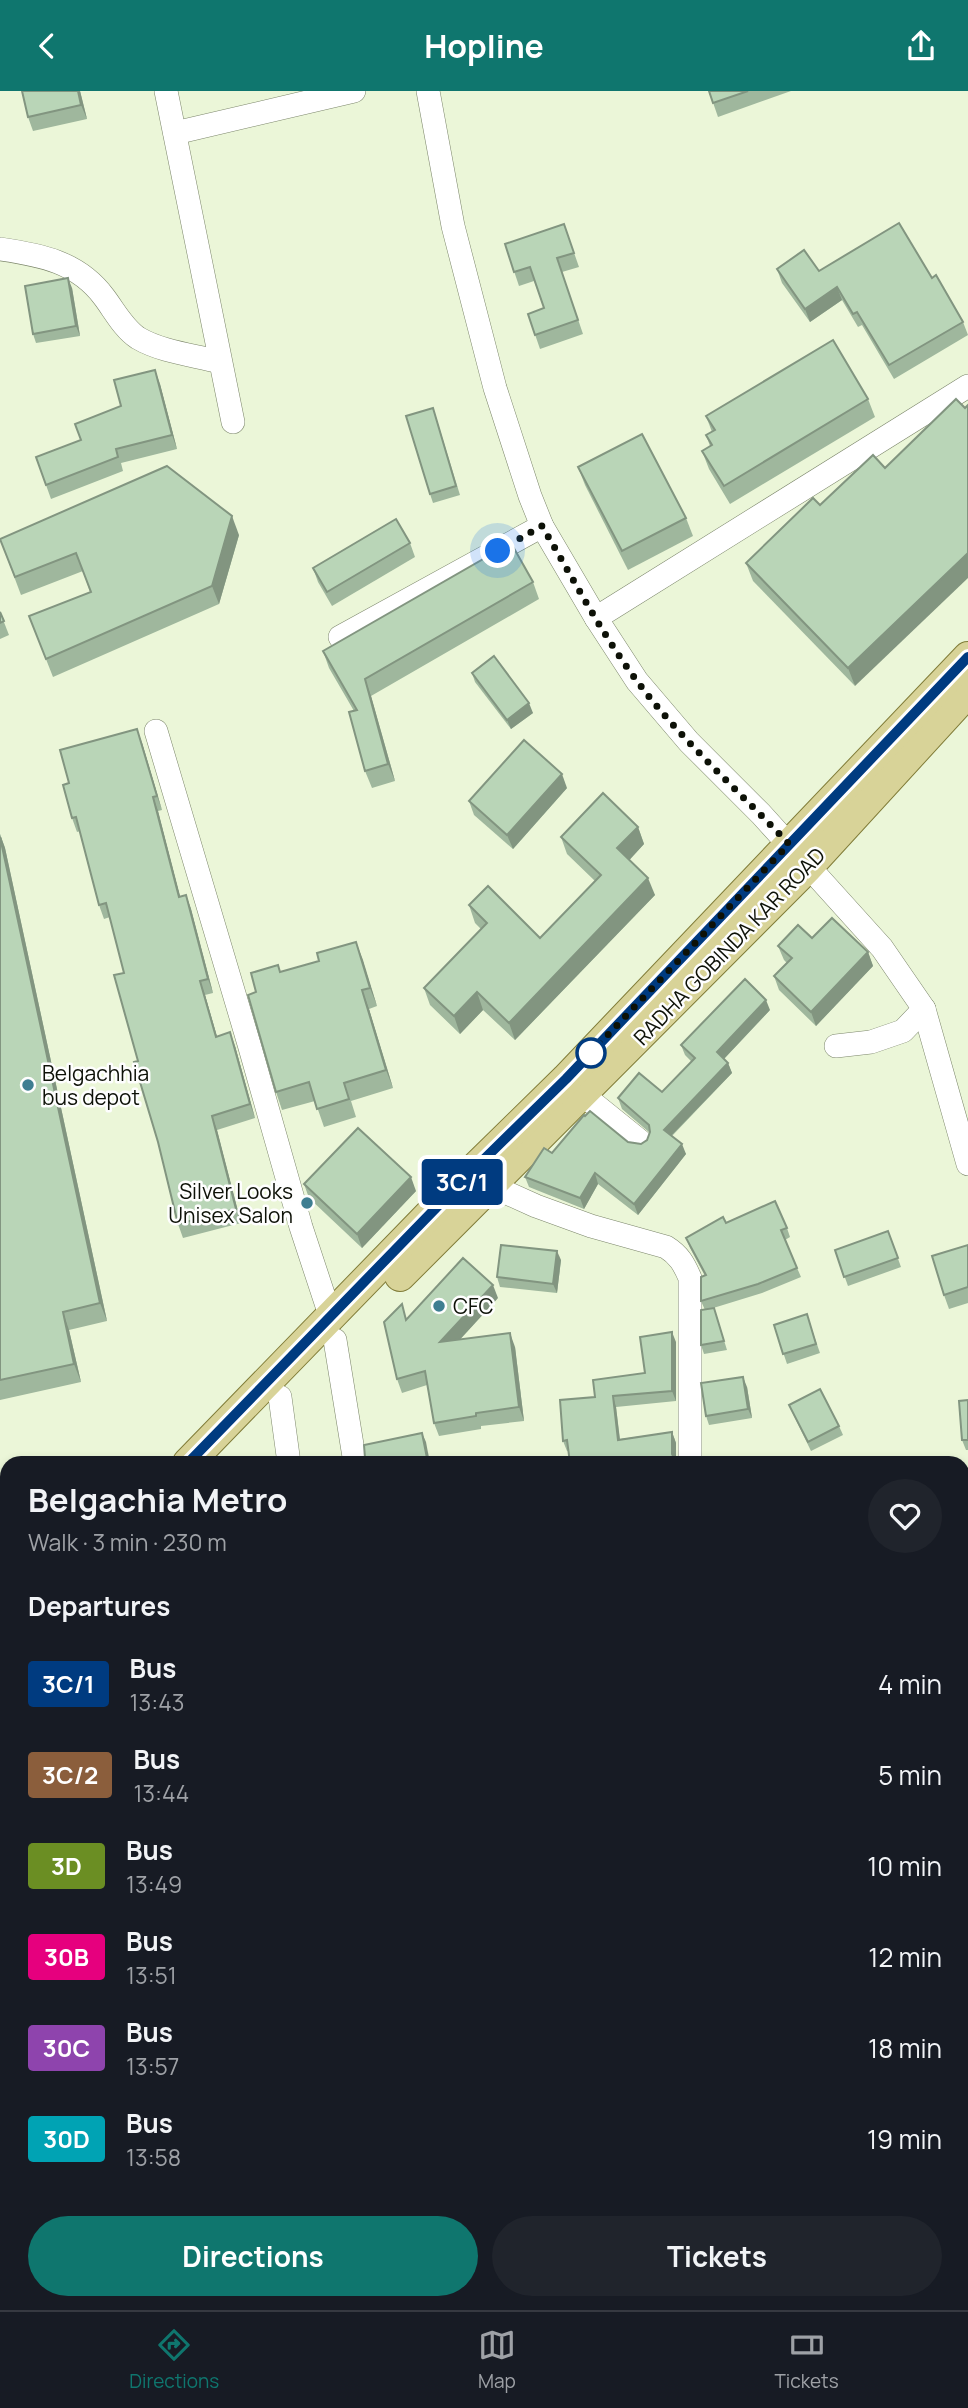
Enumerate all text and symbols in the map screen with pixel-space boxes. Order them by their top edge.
text: Hopline [424,24,544,68]
icon: back [28,27,66,65]
icon: share [902,27,940,65]
your location [480,533,515,568]
street label: RADHA GOBINDA KAR ROAD [627,841,831,1051]
unlabelled marker [576,1038,606,1068]
place label: Belgachhia bus depot [42,1059,149,1111]
marker: Belgachhia bus depot [20,1077,36,1093]
line badge: 3C/1 [413,1159,511,1205]
text: 3C/1 [436,1165,488,1198]
place label: Silver Looks Unisex Salon [168,1177,293,1229]
marker: Silver Looks Unisex Salon [299,1195,315,1211]
place label: CFC [453,1292,494,1320]
marker: CFC [431,1298,447,1314]
text: Belgachia Metro [28,1477,287,1522]
button: heart [868,1479,942,1553]
text: Walk · 3 min · 230 m [28,1526,227,1558]
text: Departures [28,1588,170,1624]
text: Bus [130,1650,176,1686]
text: 4 min [878,1666,942,1702]
text: 3C/1 [42,1667,95,1700]
text: 13:43 [130,1686,184,1718]
text: Bus [133,1741,180,1777]
text: 5 min [878,1757,942,1793]
text: 3C/2 [42,1758,98,1791]
text: 13:44 [133,1777,189,1809]
text: Bus [126,1832,173,1868]
text: 10 min [867,1848,942,1884]
text: 3D [51,1849,82,1882]
text: 13:49 [126,1868,182,1900]
text: Bus [126,1923,173,1959]
text: 12 min [868,1939,942,1975]
text: 30B [44,1940,89,1973]
text: 13:51 [126,1959,177,1991]
text: Bus [126,2014,173,2050]
text: 18 min [868,2030,942,2066]
text: 30C [43,2031,90,2064]
text: 13:57 [126,2050,179,2082]
text: Bus [126,2105,173,2141]
text: 19 min [867,2121,942,2157]
text: 30D [43,2122,90,2155]
text: 13:58 [126,2141,181,2173]
button: Directions [28,2216,478,2296]
button: Tickets [492,2216,942,2296]
tab: Directions [129,2326,219,2394]
tab: Map [478,2326,516,2394]
tab: Tickets [774,2326,839,2394]

